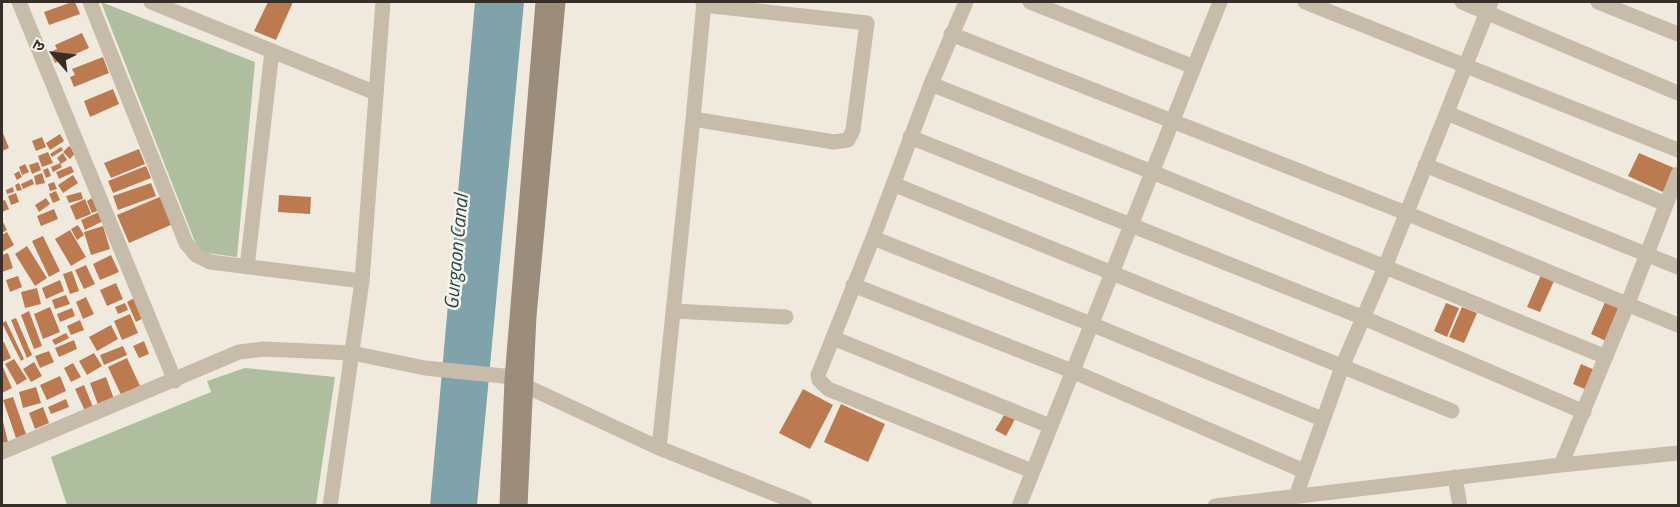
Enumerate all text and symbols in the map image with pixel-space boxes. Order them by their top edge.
north arrow [24,24,84,84]
text: उ [25,36,51,55]
water label: Gurgaon Canal [441,193,475,311]

